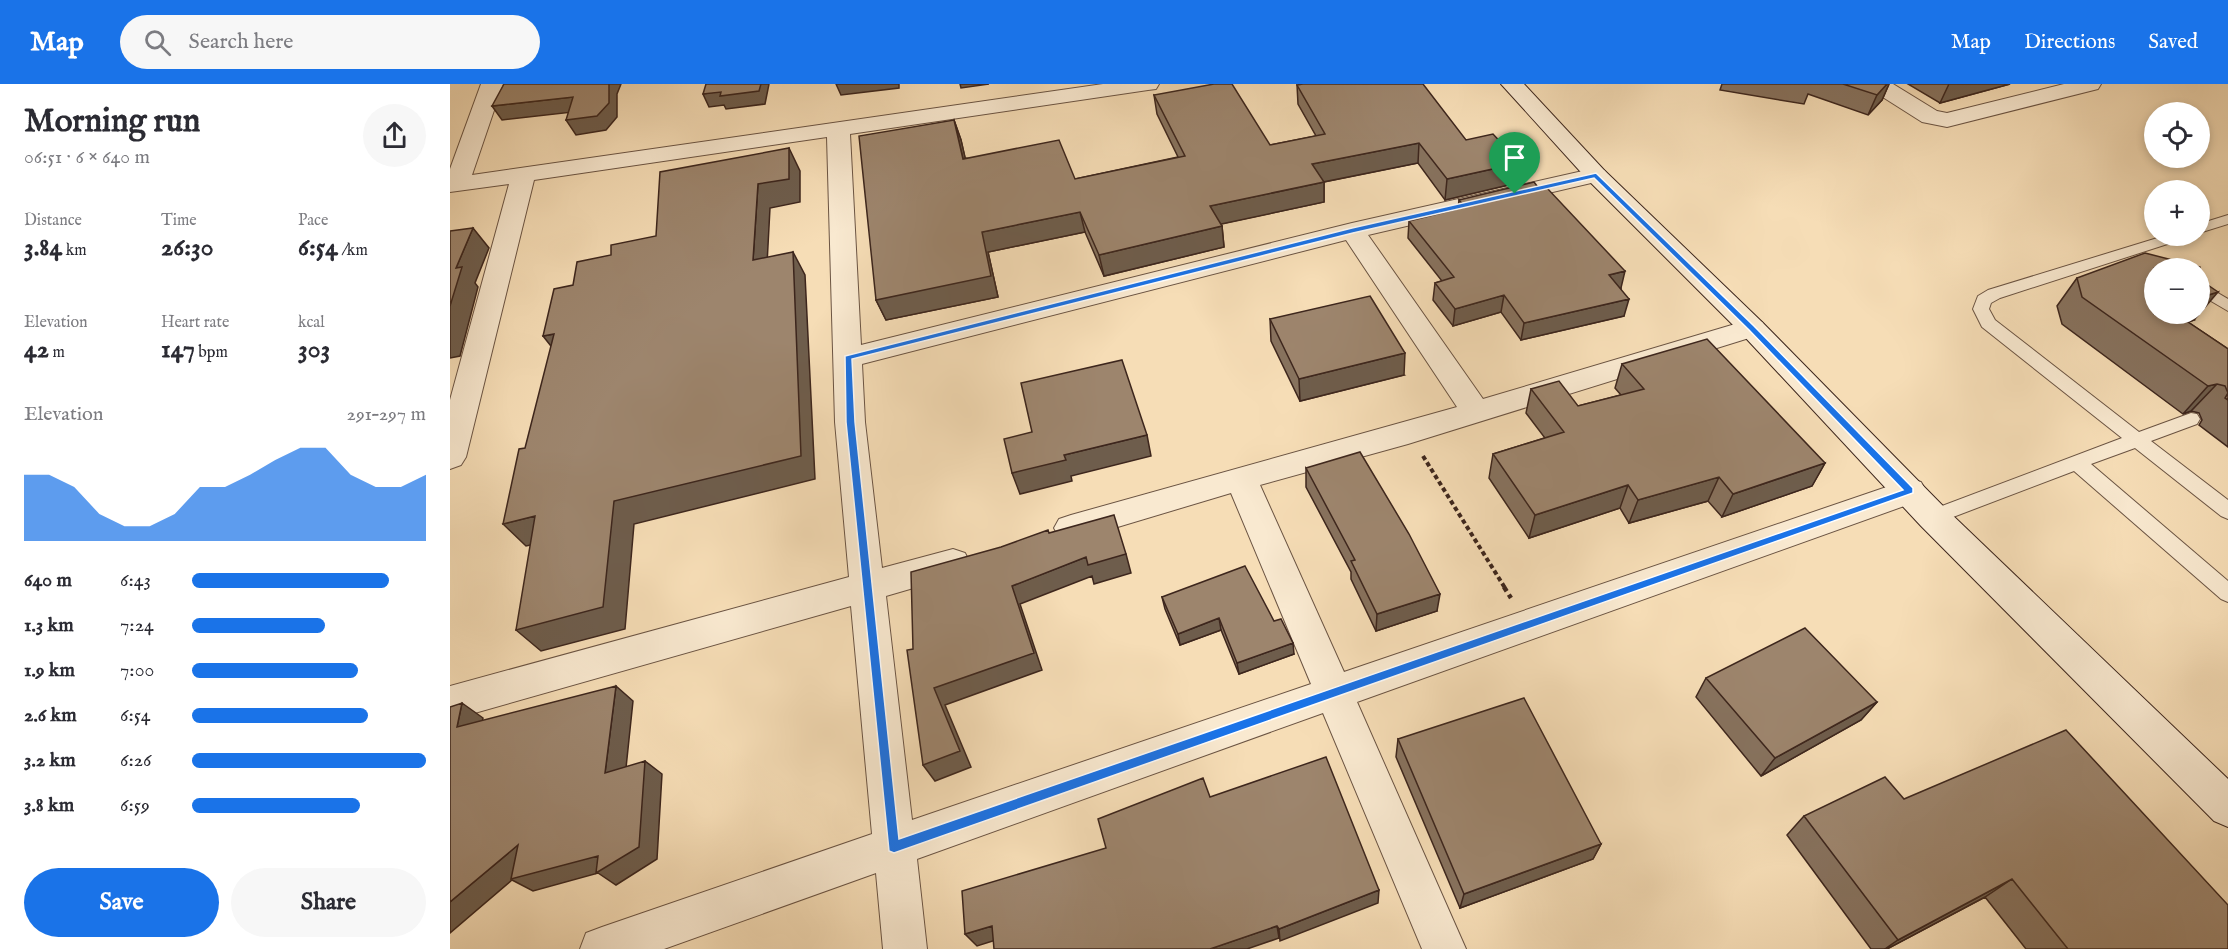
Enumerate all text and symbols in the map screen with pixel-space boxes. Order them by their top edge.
search box [120,15,540,69]
text: Map [30,25,84,60]
icon: search [141,26,174,59]
text: Search here [189,28,293,56]
text: Map [1951,29,1991,56]
text: Directions [2024,29,2115,56]
text: Saved [2148,29,2198,56]
text: Morning run [24,101,200,143]
map controls [2144,102,2210,324]
button: locate [2144,102,2210,168]
button: share [363,104,426,167]
pin [1489,132,1540,194]
icon: arrive [1498,141,1531,174]
text: 06:51 · 6 × 640 m [24,145,150,170]
button: + [2144,180,2210,246]
text: Distance [24,211,82,231]
text: Time [161,211,197,231]
text: Pace [298,211,328,231]
text: 3.84 [24,231,62,264]
text: 26:30 [161,231,214,264]
text: 6:54 [298,231,338,264]
text: km [62,241,87,261]
text: /km [338,241,368,261]
button: − [2144,258,2210,324]
text: Elevation [24,313,87,333]
text: Heart rate [161,313,229,333]
text: kcal [298,313,325,333]
text: 42 [24,333,49,366]
text: 147 [161,333,195,366]
text: 303 [298,333,330,366]
text: m [49,343,65,363]
text: bpm [195,343,228,363]
text: Elevation [24,402,103,427]
text: 291–297 m [347,402,426,427]
text: 640 m [24,568,72,593]
text: 6:43 [120,568,151,593]
text: 1.3 km [24,613,74,638]
text: 7:24 [120,613,154,638]
text: 1.9 km [24,658,75,683]
text: 7:00 [120,658,154,683]
text: 2.6 km [24,703,77,728]
text: 6:54 [120,703,151,728]
text: 3.2 km [24,748,76,773]
text: 6:26 [120,748,152,773]
text: 3.8 km [24,793,74,818]
text: 6:59 [120,793,150,818]
button: Save [24,868,219,937]
button: Share [231,868,426,937]

